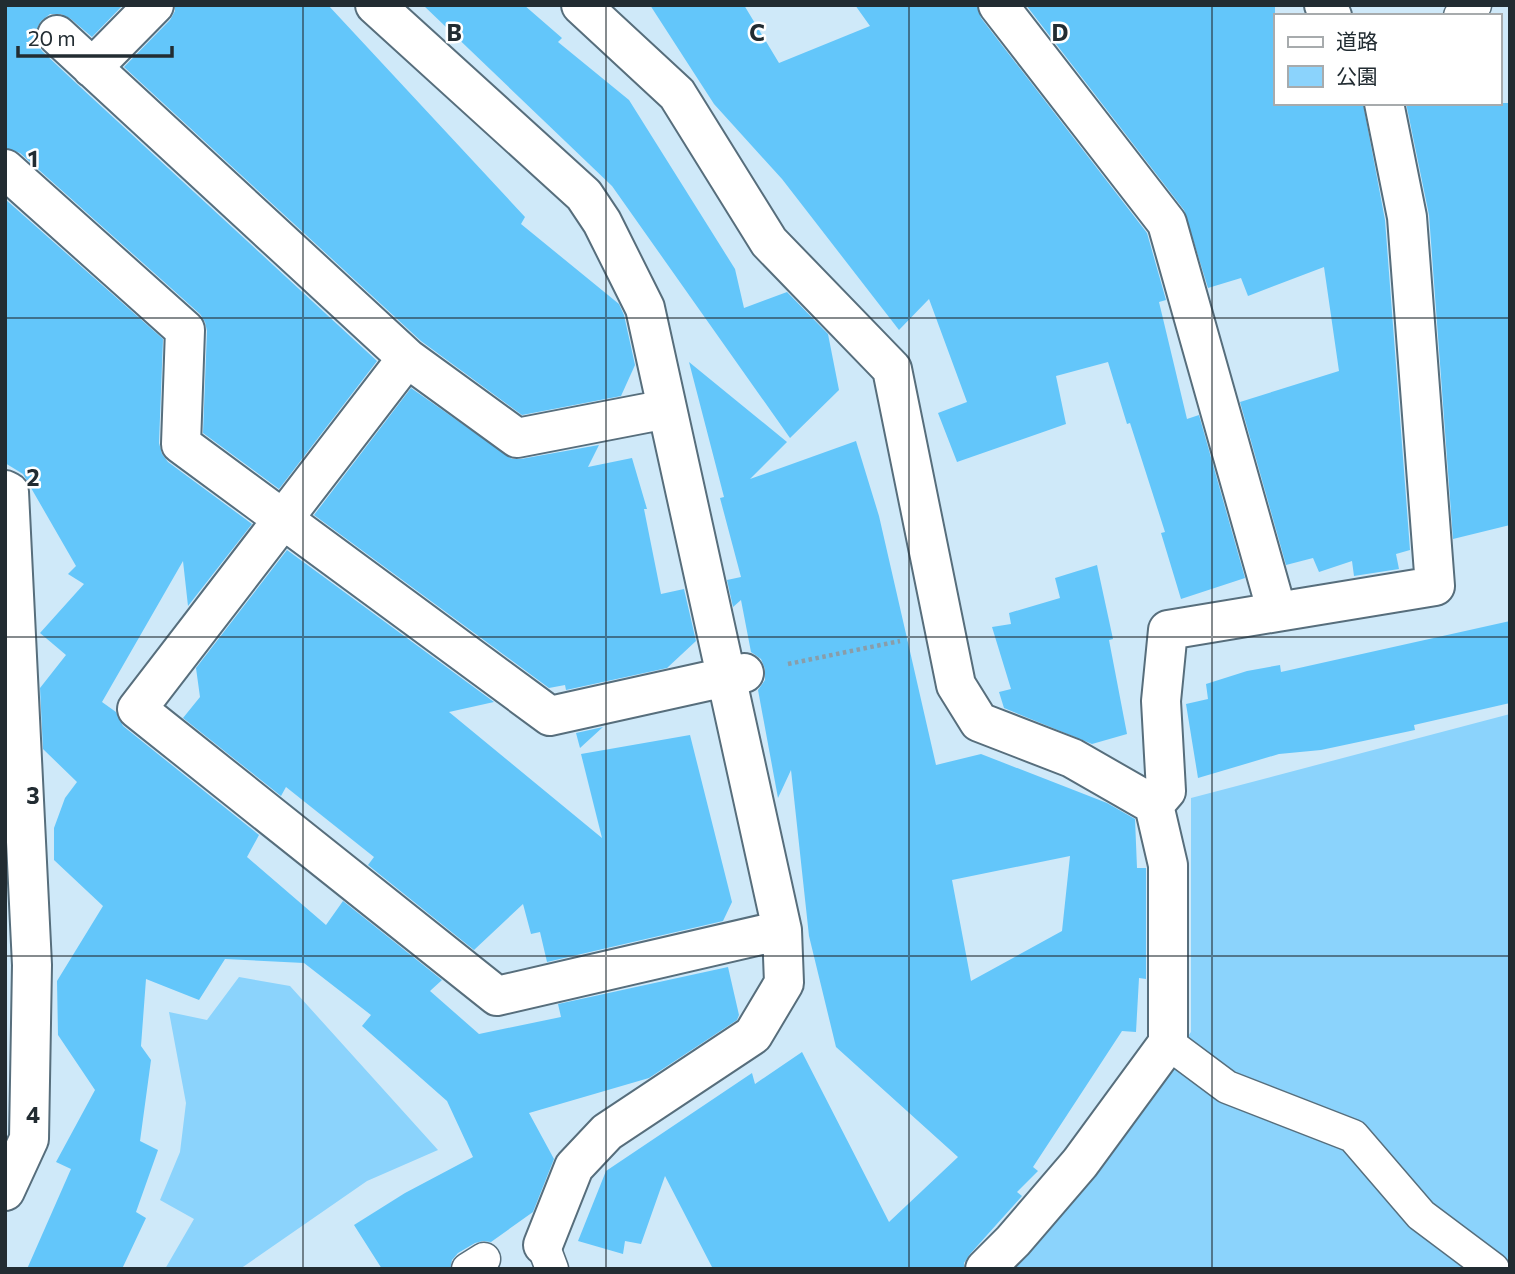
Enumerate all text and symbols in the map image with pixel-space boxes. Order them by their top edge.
scale bar [18,14,172,58]
legend [1274,14,1501,105]
text: B [446,18,462,46]
text: C [749,18,765,46]
text: D [1052,18,1069,46]
text: 20 m [28,25,76,50]
text: 道路 [1336,28,1378,53]
text: 公園 [1336,63,1378,88]
text: 1 [28,144,38,172]
text: 2 [26,463,40,491]
text: 3 [26,781,40,809]
text: 4 [26,1100,40,1128]

